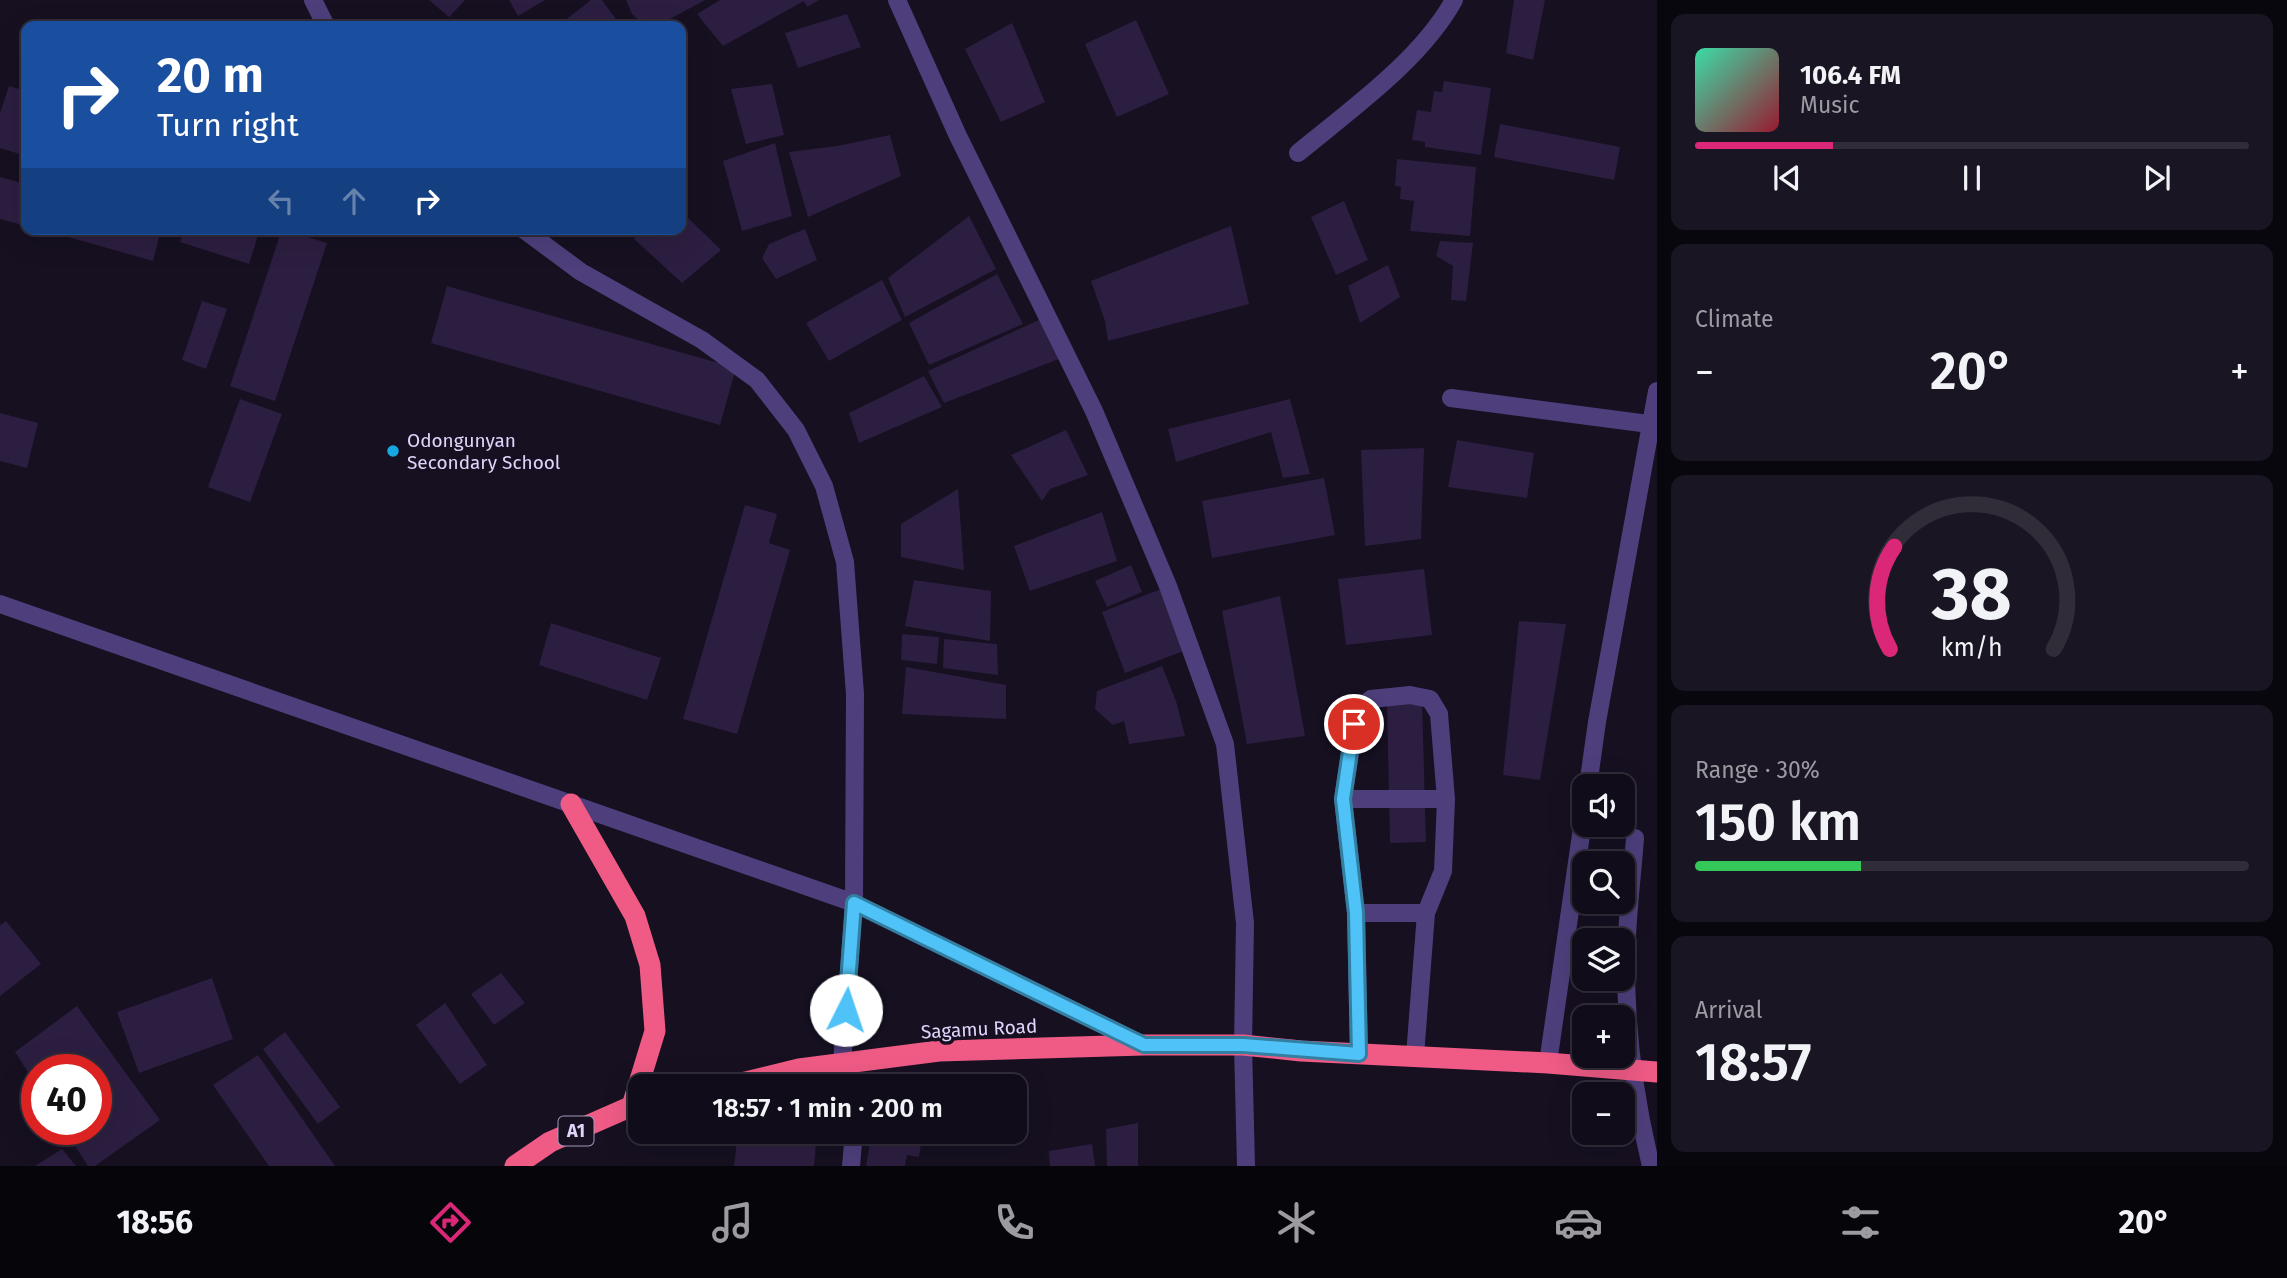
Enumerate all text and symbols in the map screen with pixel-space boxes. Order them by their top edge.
text: 20 m [157,46,264,105]
icon: right [42,49,133,140]
text: 106.4 FM [1800,60,1901,91]
text: Music [1800,91,1860,119]
text: Turn right [157,106,299,144]
icon: previous [1768,159,1806,197]
icon: pause [1953,159,1991,197]
icon: next [2138,159,2176,197]
icon: left [262,182,300,220]
icon: ahead [335,182,373,220]
icon: right [408,182,446,220]
text: Climate [1695,305,1774,333]
text: 20° [1930,340,2014,403]
text: − [1695,349,1714,395]
text: + [2230,349,2249,395]
place label: Odongunyan Secondary School [407,429,561,474]
marker: Odongunyan Secondary School [385,443,401,459]
text: 38 [1931,551,2012,638]
text: km/h [1941,633,2003,663]
pin [1324,694,1384,754]
icon: arrive [1335,705,1373,743]
text: Range · 30% [1695,756,1820,784]
map controls [1572,774,1635,1145]
button: sound [1572,774,1635,837]
text: 150 km [1695,791,1861,854]
button: search [1572,851,1635,914]
button: layers [1572,928,1635,991]
position arrow [809,973,883,1047]
text: Arrival [1695,996,1762,1024]
button: + [1572,1005,1635,1068]
street label: Sagamu Road [920,1014,1038,1044]
text: 18:57 [1695,1031,1811,1094]
speed limit sign: 40 [21,1054,112,1145]
button: − [1572,1082,1635,1145]
text: 18:57 · 1 min · 200 m [712,1093,943,1124]
road number: A1 [558,1116,594,1146]
icon: directions [426,1198,475,1247]
icon: music [708,1198,757,1247]
icon: phone [990,1198,1039,1247]
icon: climate [1272,1198,1321,1247]
icon: car [1554,1198,1603,1247]
icon: filters [1836,1198,1885,1247]
text: 18:56 [117,1203,193,1241]
text: 20° [2118,1203,2170,1241]

